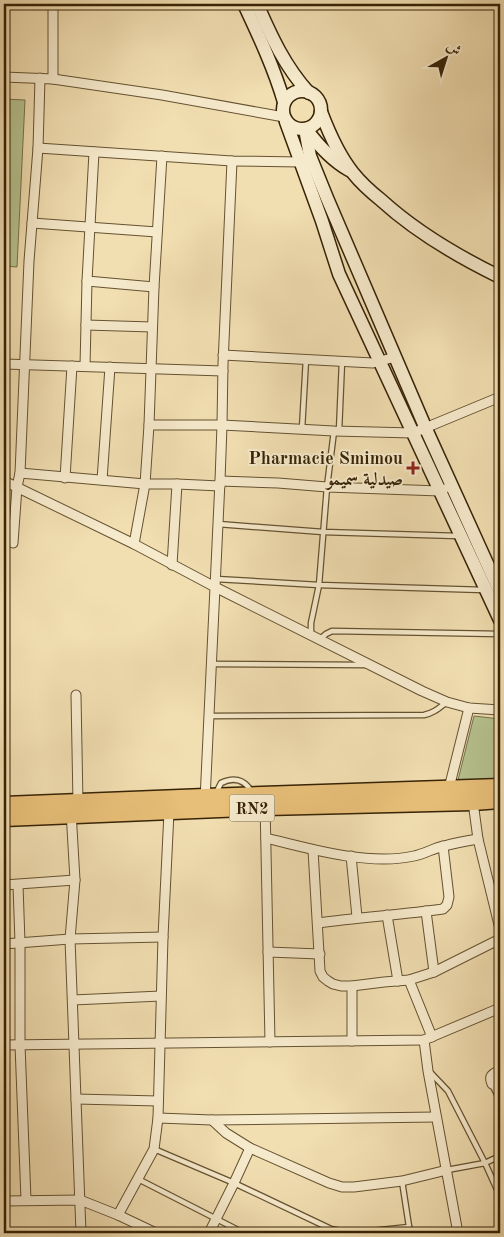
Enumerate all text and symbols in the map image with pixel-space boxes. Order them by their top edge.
north arrow [422,32,472,82]
text: ش [444,39,463,59]
place label: Pharmacie Smimou صيدلية سميمو [248,450,403,490]
marker: Pharmacie Smimou صيدلية سميمو [407,462,419,474]
road number: RN2 [230,794,274,821]

